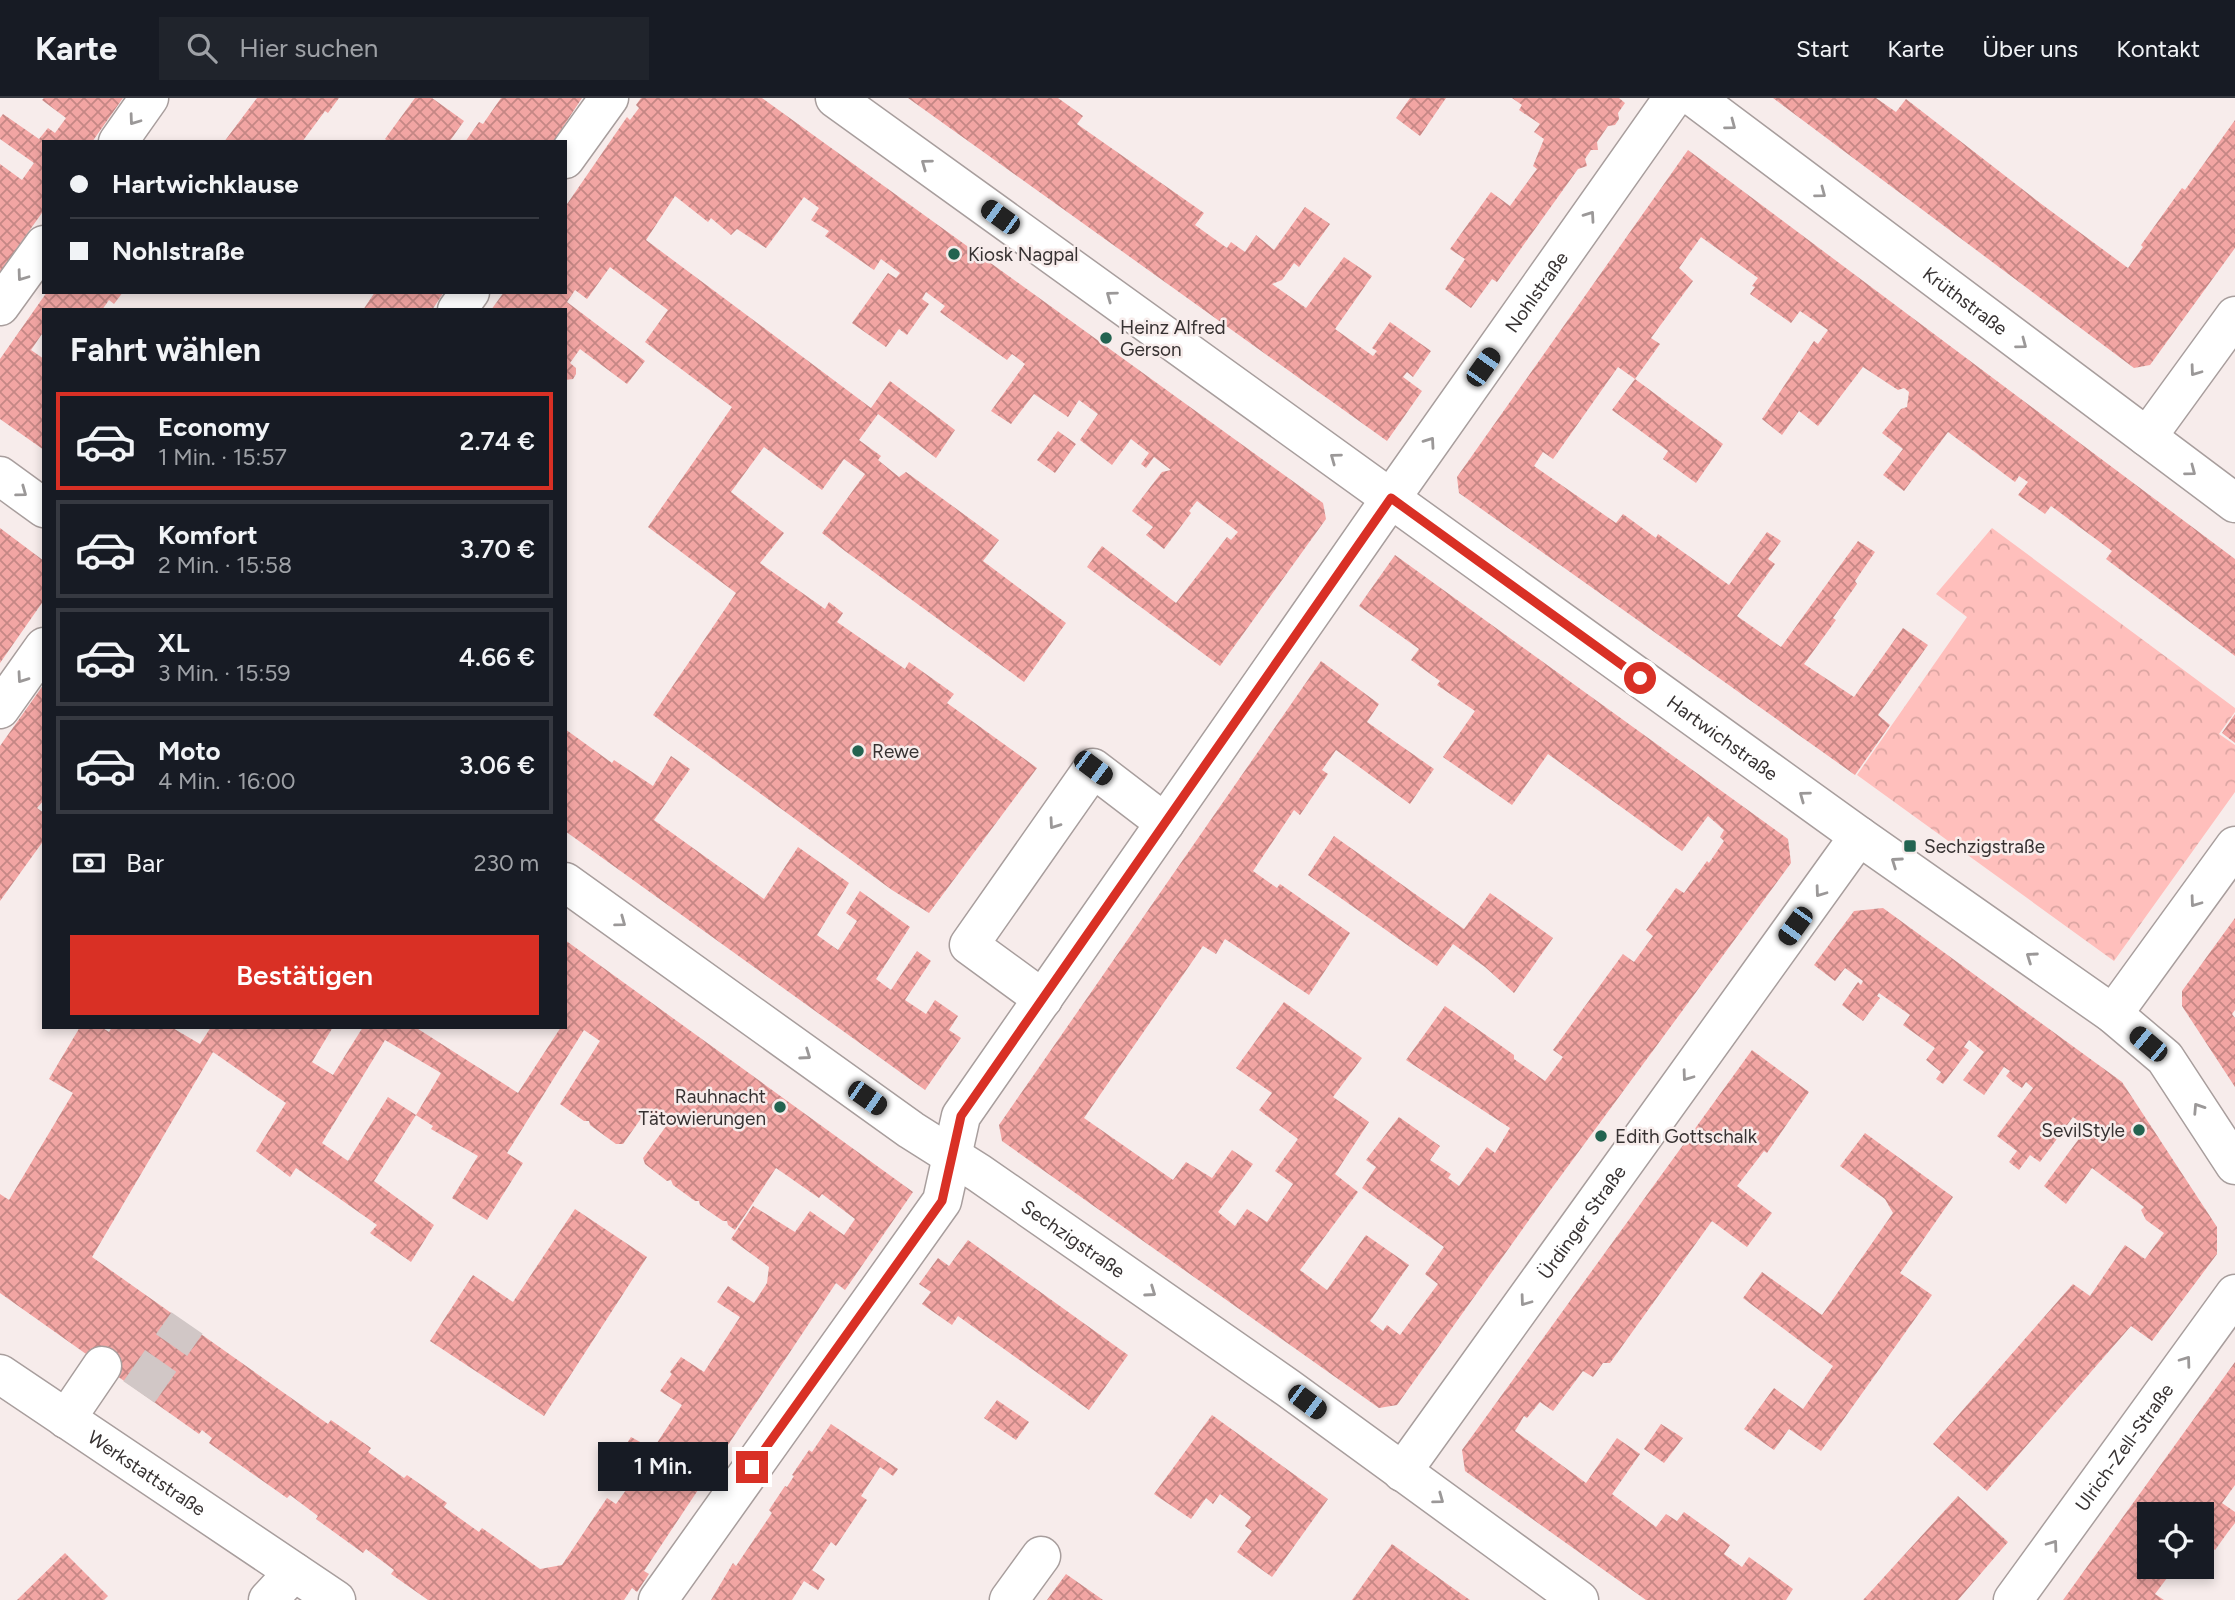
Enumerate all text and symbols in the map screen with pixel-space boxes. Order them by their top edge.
search box [159,17,649,80]
text: Karte [35,29,117,68]
icon: search [183,29,221,67]
text: Hier suchen [239,32,378,64]
text: Start [1796,34,1849,63]
text: Karte [1887,34,1944,63]
text: Über uns [1982,34,2078,63]
text: Kontakt [2116,34,2200,63]
one-way arrow [129,112,142,125]
one-way arrow [1723,116,1735,129]
one-way arrow [921,160,934,172]
text: Hartwichklause [112,168,299,200]
one-way arrow [1813,184,1825,197]
car [977,196,1024,238]
one-way arrow [1582,211,1594,224]
text: Nohlstraße [112,235,244,267]
place label: Kiosk Nagpal [968,243,1078,266]
marker: Kiosk Nagpal [946,246,962,262]
street label: Nohlstraße [1500,247,1573,337]
street label: Krüthstraße [1919,262,2012,340]
one-way arrow [18,268,30,281]
one-way arrow [1106,292,1119,304]
place label: Heinz Alfred Gerson [1120,316,1226,361]
marker: Heinz Alfred Gerson [1098,330,1114,346]
text: Fahrt wählen [70,331,261,369]
one-way arrow [2015,335,2027,348]
car [1463,344,1504,390]
one-way arrow [2191,363,2203,376]
icon: car [74,410,137,473]
text: Economy [158,411,270,443]
text: 2.74 € [460,425,535,457]
one-way arrow [1422,437,1434,450]
text: 1 Min. · 15:57 [158,443,287,471]
one-way arrow [1330,454,1343,466]
one-way arrow [2183,462,2196,475]
one-way arrow [14,484,27,496]
icon: car [74,518,137,581]
text: Komfort [158,519,258,551]
text: 3.70 € [460,533,535,565]
text: 2 Min. · 15:58 [158,551,292,579]
icon: car [74,626,137,689]
text: XL [158,627,190,659]
text: 4.66 € [459,641,535,673]
text: 3 Min. · 15:59 [158,659,291,687]
route start [1624,662,1656,694]
one-way arrow [18,670,30,683]
street label: Hartwichstraße [1663,690,1782,785]
icon: car [74,734,137,797]
text: Moto [158,735,221,767]
place label: Rewe [872,740,919,763]
marker: Rewe [850,743,866,759]
car [1070,747,1117,789]
text: 3.06 € [459,749,535,781]
text: 4 Min. · 16:00 [158,767,295,795]
one-way arrow [1799,792,1812,805]
one-way arrow [1050,816,1062,829]
place label: Sechzigstraße [1924,835,2045,858]
marker: Sechzigstraße [1902,838,1918,854]
icon: cash [70,844,108,882]
text: Bar [126,847,164,879]
text: 230 m [474,849,539,877]
one-way arrow [1891,858,1904,871]
one-way arrow [1815,884,1828,897]
one-way arrow [2191,894,2203,907]
car [1775,903,1816,949]
one-way arrow [613,914,626,926]
button: Bestätigen [70,935,539,1015]
one-way arrow [2026,953,2039,965]
car [2126,1022,2171,1066]
one-way arrow [798,1047,811,1059]
one-way arrow [1682,1068,1695,1081]
car [844,1077,891,1119]
place label: Rauhnacht Tätowierungen [639,1085,766,1130]
marker: Rauhnacht Tätowierungen [772,1099,788,1115]
one-way arrow [2193,1102,2206,1115]
place label: SevilStyle [2041,1119,2125,1142]
marker: SevilStyle [2131,1122,2147,1138]
place label: Edith Gottschalk [1615,1125,1758,1148]
marker: Edith Gottschalk [1593,1128,1609,1144]
street label: Ürdinger Straße [1533,1160,1630,1283]
street label: Sechzigstraße [1017,1195,1130,1283]
one-way arrow [1143,1284,1156,1296]
one-way arrow [1521,1293,1533,1306]
one-way arrow [2178,1356,2191,1369]
street label: Ulrich-Zell-Straße [2070,1379,2178,1515]
car [1284,1381,1331,1423]
street label: Werkstattstraße [84,1425,210,1521]
callout: 1 Min. [598,1442,728,1492]
route end [736,1451,768,1483]
text: 1 Min. [634,1452,692,1480]
one-way arrow [1431,1491,1444,1503]
map controls [2137,1502,2214,1579]
button: locate [2137,1502,2214,1579]
one-way arrow [2044,1540,2057,1553]

